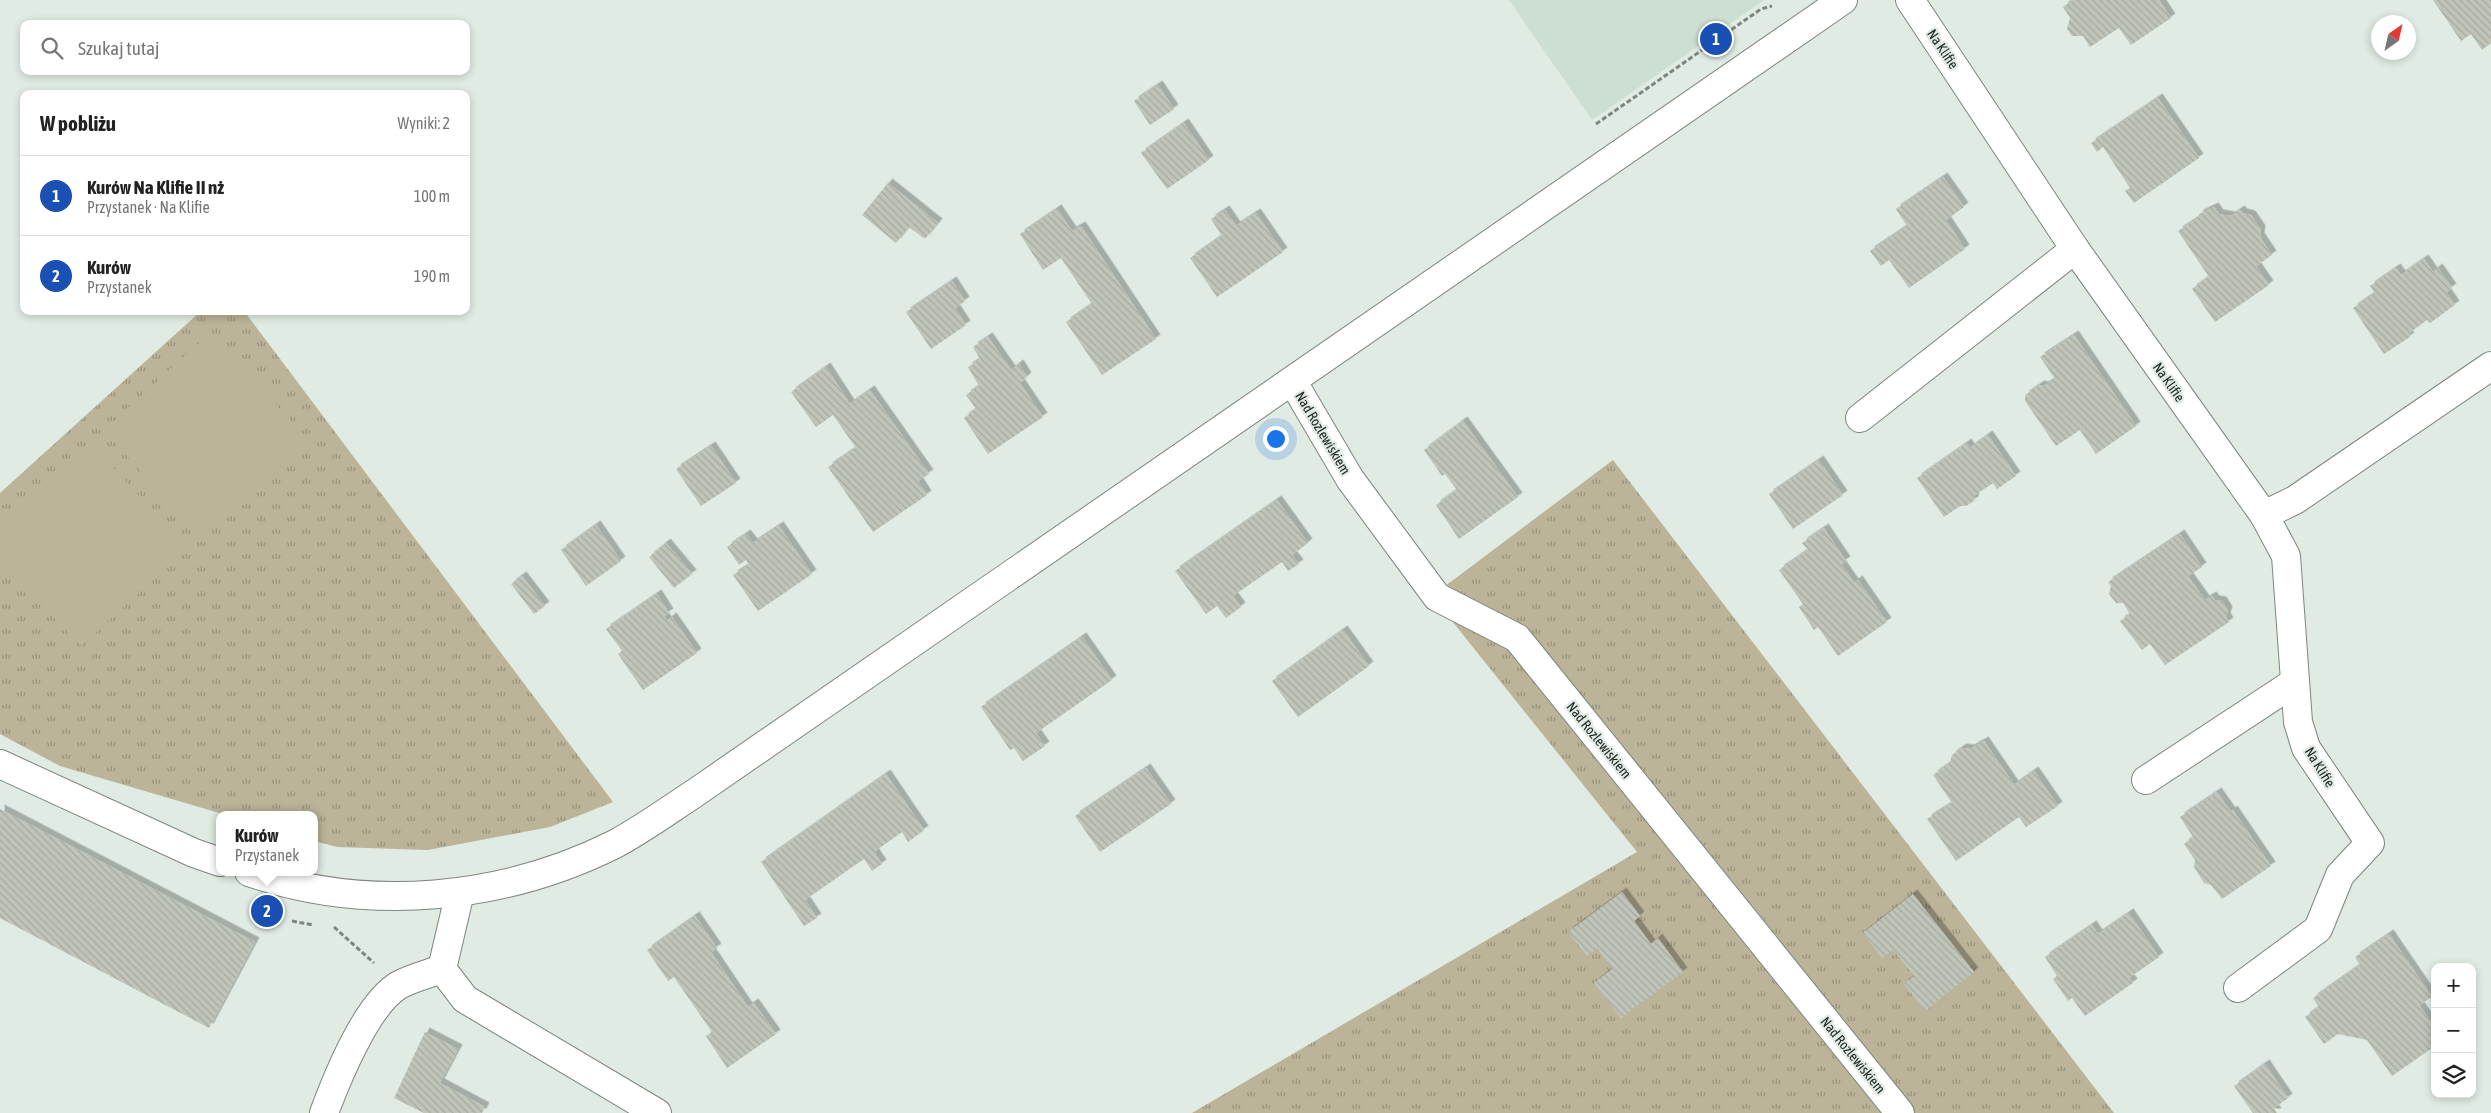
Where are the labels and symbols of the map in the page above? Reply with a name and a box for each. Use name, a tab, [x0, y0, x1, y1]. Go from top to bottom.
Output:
north arrow	[2371, 15, 2416, 60]
pin: 1	[1700, 20, 1732, 58]
street label: Na Klifie	[1924, 26, 1962, 72]
street label: Na Klifie	[2150, 359, 2188, 405]
street label: Nad Rozlewiskiem	[1292, 389, 1354, 477]
your location	[1263, 426, 1289, 452]
street label: Nad Rozlewiskiem	[1563, 699, 1635, 781]
street label: Na Klifie	[2302, 744, 2338, 790]
pin: 2	[251, 892, 283, 930]
street label: Nad Rozlewiskiem	[1817, 1014, 1889, 1096]

